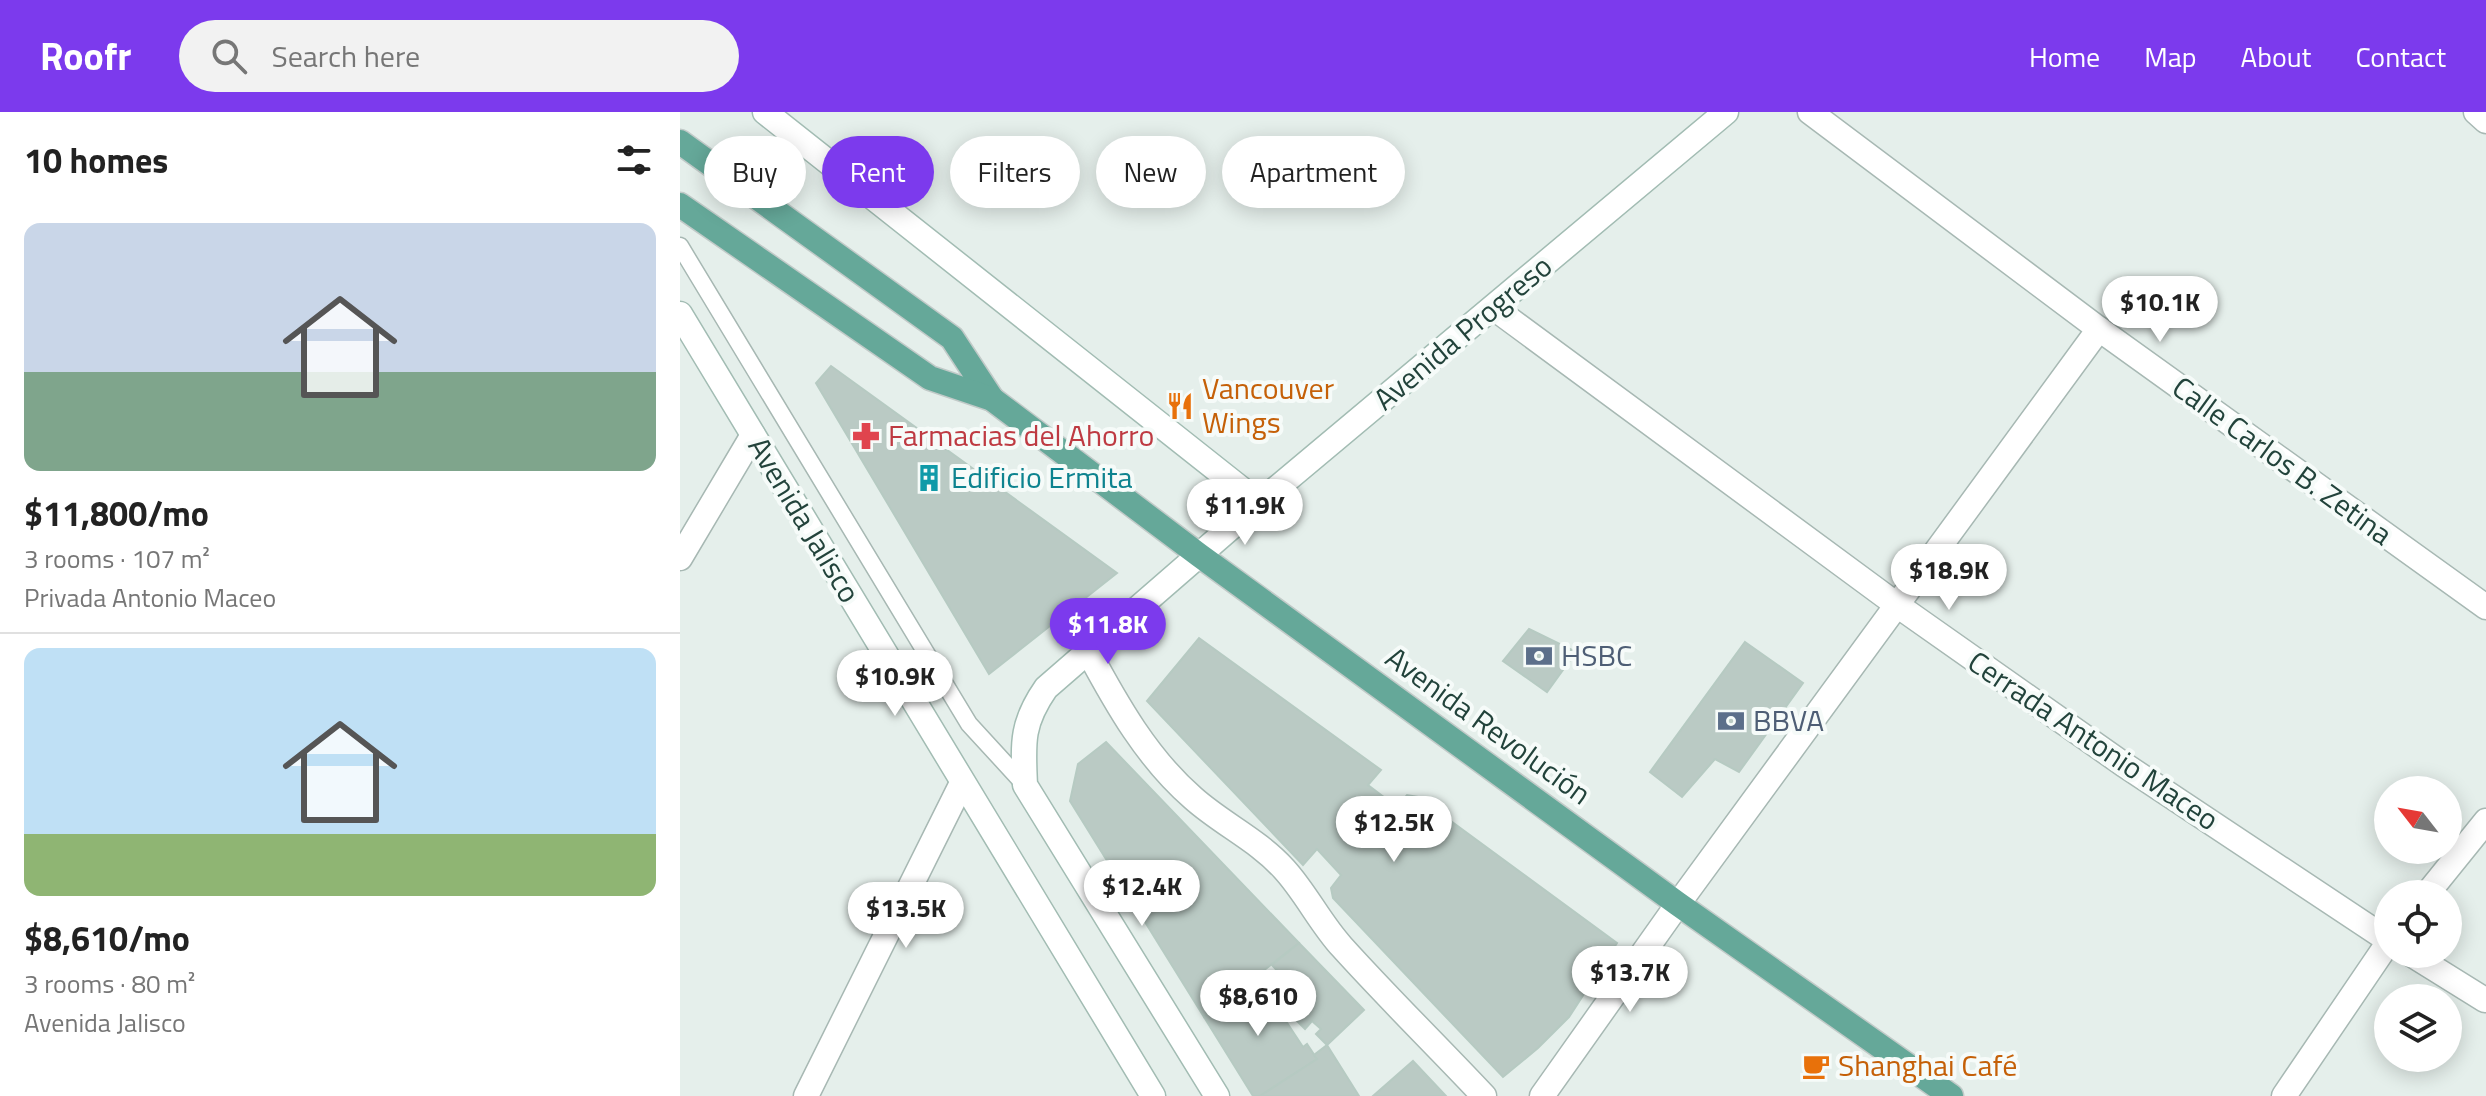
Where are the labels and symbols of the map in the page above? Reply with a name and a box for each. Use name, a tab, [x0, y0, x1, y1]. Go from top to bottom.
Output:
street label: Avenida Progreso	[1363, 244, 1562, 421]
pin: $10.1K	[2095, 276, 2225, 344]
street label: Calle Carlos B. Zetina	[2163, 364, 2402, 556]
place label: Vancouver Wings	[1202, 365, 1334, 445]
restaurant icon: Vancouver Wings	[1165, 391, 1195, 421]
place label: Farmacias del Ahorro	[888, 412, 1154, 458]
pharmacy icon: Farmacias del Ahorro	[851, 421, 881, 451]
street label: Avenida Jalisco	[737, 428, 873, 611]
place label: Edificio Ermita	[951, 454, 1133, 500]
building icon: Edificio Ermita	[914, 463, 944, 493]
pin: $11.9K	[1180, 479, 1310, 547]
pin: $18.9K	[1884, 544, 2014, 612]
pin: $11.8K	[1043, 598, 1173, 666]
place label: HSBC	[1561, 632, 1632, 678]
street label: Avenida Revolución	[1376, 635, 1601, 816]
street label: Cerrada Antonio Maceo	[1959, 639, 2228, 841]
bank icon: HSBC	[1524, 641, 1554, 671]
pin: $10.9K	[830, 650, 960, 718]
place label: BBVA	[1753, 697, 1824, 743]
bank icon: BBVA	[1716, 706, 1746, 736]
north arrow	[2374, 776, 2462, 864]
pin: $12.5K	[1329, 796, 1459, 864]
pin: $12.4K	[1077, 860, 1207, 928]
pin: $13.5K	[841, 882, 971, 950]
pin: $13.7K	[1565, 946, 1695, 1014]
pin: $8,610	[1193, 970, 1323, 1038]
place label: Shanghai Café	[1838, 1042, 2017, 1088]
cafe icon: Shanghai Café	[1801, 1051, 1831, 1081]

